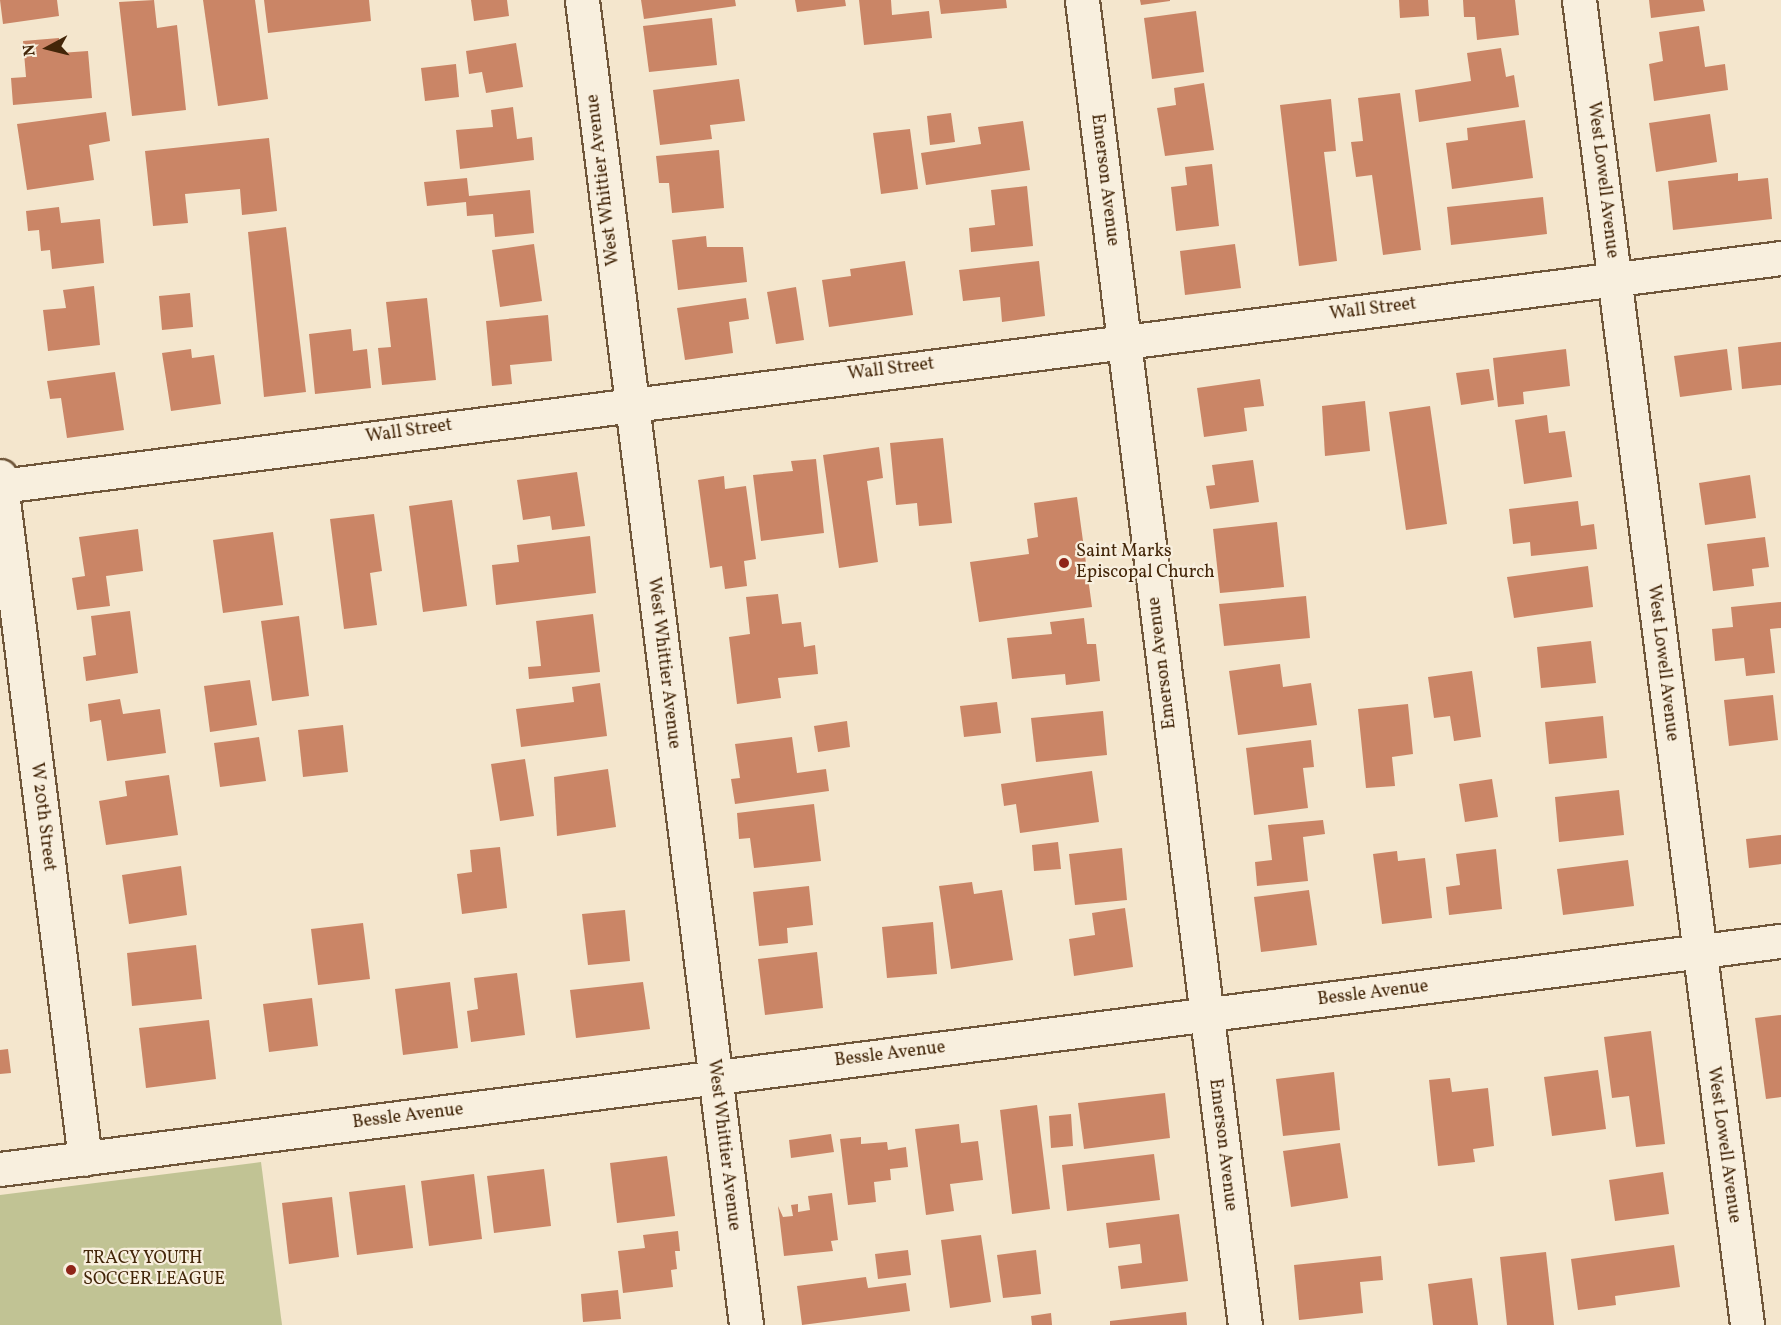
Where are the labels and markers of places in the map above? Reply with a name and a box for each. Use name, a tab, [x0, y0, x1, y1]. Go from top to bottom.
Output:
place label: Saint Marks Episcopal Church	[1076, 542, 1215, 584]
marker: Saint Marks Episcopal Church	[1057, 556, 1071, 570]
place label: TRACY YOUTH SOCCER LEAGUE	[83, 1249, 225, 1292]
marker: TRACY YOUTH SOCCER LEAGUE	[64, 1263, 78, 1277]

